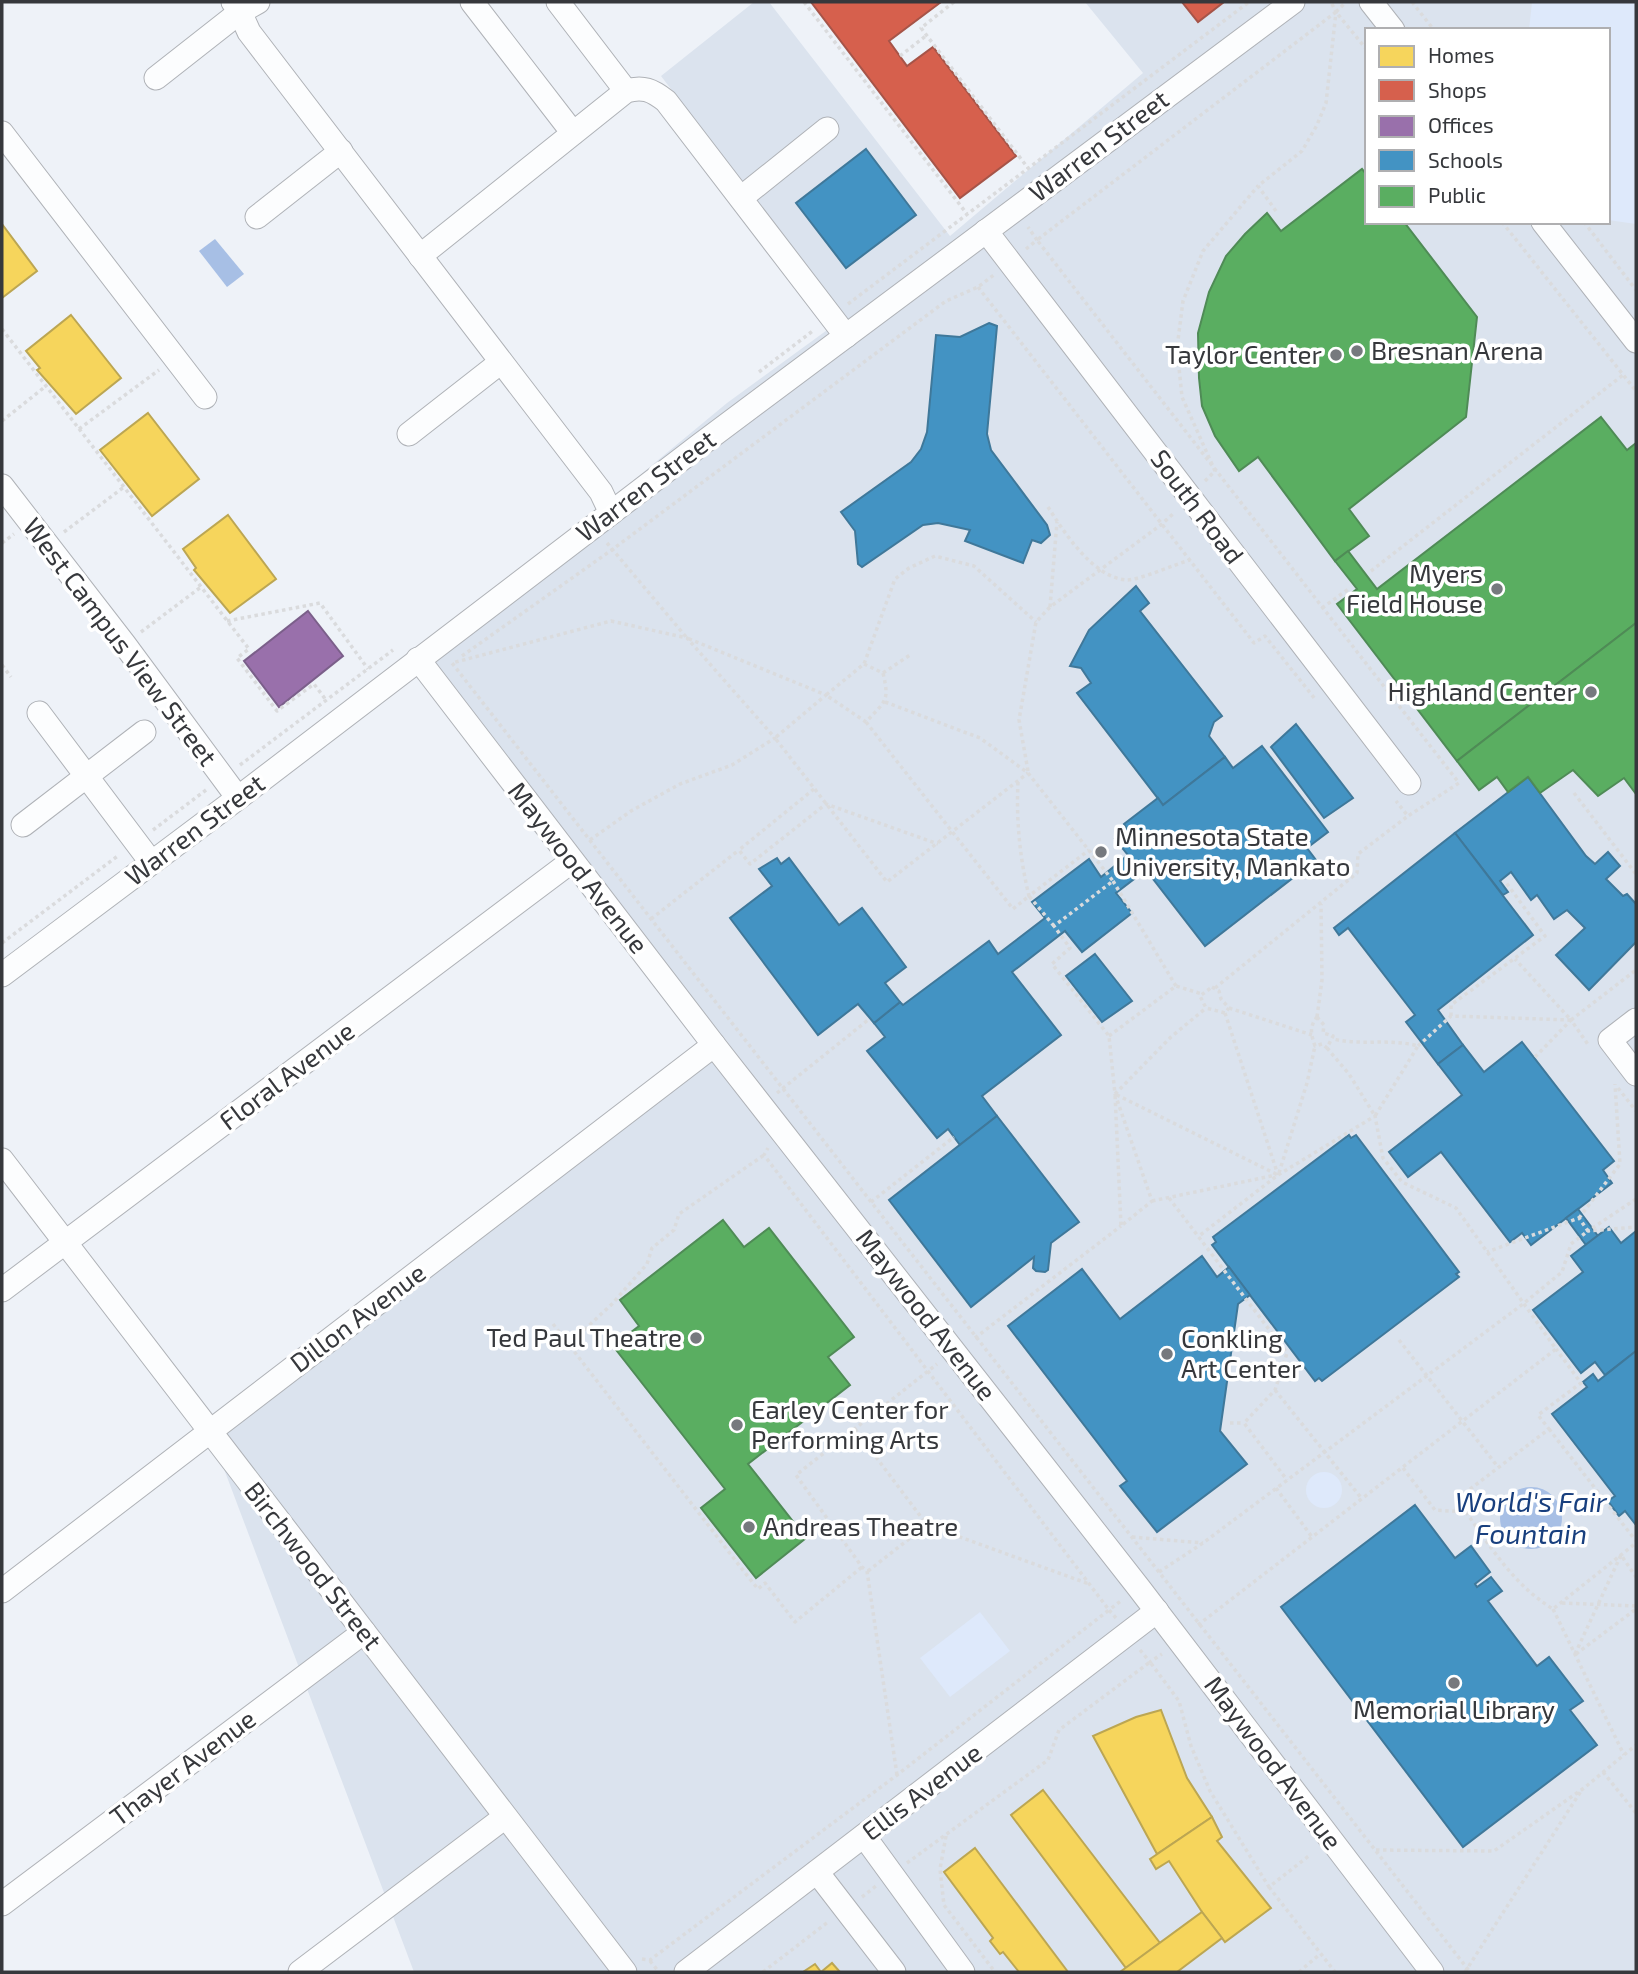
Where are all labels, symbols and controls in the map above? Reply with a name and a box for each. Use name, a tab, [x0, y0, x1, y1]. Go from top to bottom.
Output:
legend	[1365, 28, 1610, 224]
text: Homes	[1428, 42, 1494, 67]
text: Shops	[1428, 77, 1487, 102]
street label: Warren Street	[1022, 82, 1174, 207]
text: Offices	[1428, 112, 1494, 137]
text: Schools	[1428, 147, 1503, 172]
text: Public	[1428, 182, 1486, 207]
place label: Bresnan Arena	[1371, 334, 1544, 365]
place label: Taylor Center	[1165, 338, 1322, 369]
marker: Bresnan Arena	[1349, 343, 1365, 359]
marker: Taylor Center	[1328, 347, 1344, 363]
street label: Warren Street	[569, 422, 721, 547]
street label: South Road	[1145, 443, 1251, 569]
street label: West Campus View Street	[18, 511, 225, 771]
place label: Myers Field House	[1346, 557, 1483, 618]
marker: Myers Field House	[1489, 581, 1505, 597]
place label: Highland Center	[1388, 675, 1577, 706]
marker: Highland Center	[1583, 684, 1599, 700]
street label: Warren Street	[118, 766, 270, 891]
street label: Maywood Avenue	[503, 775, 656, 959]
place label: Minnesota State University, Mankato	[1115, 820, 1350, 881]
marker: Minnesota State University, Mankato	[1093, 844, 1109, 860]
street label: Floral Avenue	[213, 1014, 360, 1136]
street label: Maywood Avenue	[851, 1222, 1004, 1406]
street label: Dillon Avenue	[283, 1256, 431, 1378]
place label: Ted Paul Theatre	[486, 1321, 682, 1352]
place label: Conkling Art Center	[1181, 1322, 1301, 1383]
marker: Ted Paul Theatre	[688, 1330, 704, 1346]
marker: Conkling Art Center	[1159, 1346, 1175, 1362]
place label: Earley Center for Performing Arts	[751, 1393, 949, 1454]
marker: Earley Center for Performing Arts	[729, 1417, 745, 1433]
street label: Birchwood Street	[239, 1475, 389, 1655]
water label: World's Fair Fountain	[1455, 1484, 1608, 1550]
place label: Andreas Theatre	[763, 1510, 958, 1541]
marker: Andreas Theatre	[741, 1519, 757, 1535]
street label: Maywood Avenue	[1199, 1669, 1349, 1855]
marker: Memorial Library	[1446, 1675, 1462, 1691]
place label: Memorial Library	[1353, 1693, 1555, 1724]
street label: Thayer Avenue	[103, 1702, 261, 1832]
street label: Ellis Avenue	[855, 1736, 987, 1846]

